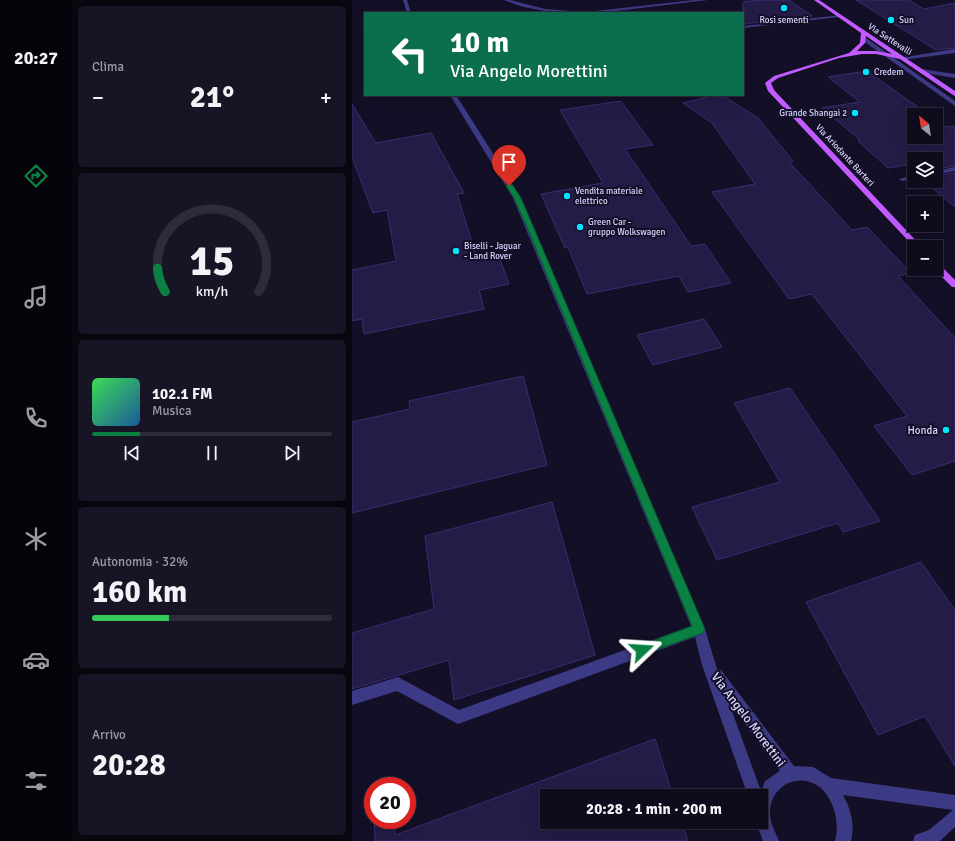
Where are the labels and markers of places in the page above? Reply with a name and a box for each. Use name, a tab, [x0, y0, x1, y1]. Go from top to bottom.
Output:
marker: Rosi sementi	[779, 3, 789, 13]
place label: Rosi sementi	[759, 15, 809, 26]
marker: Sun	[886, 15, 896, 25]
place label: Sun	[899, 15, 914, 26]
marker: Credem	[861, 67, 871, 77]
place label: Credem	[874, 67, 904, 78]
place label: Grande Shangai 2	[779, 108, 847, 119]
marker: Grande Shangai 2	[850, 108, 860, 118]
pin	[492, 145, 526, 186]
place label: Vendita materiale elettrico	[575, 186, 643, 207]
marker: Vendita materiale elettrico	[562, 191, 572, 201]
place label: Green Car - gruppo Wolkswagen	[588, 217, 665, 238]
marker: Green Car - gruppo Wolkswagen	[575, 222, 585, 232]
place label: Biselli - Jaguar - Land Rover	[464, 241, 522, 262]
marker: Biselli - Jaguar - Land Rover	[451, 246, 461, 256]
place label: Honda	[907, 424, 938, 437]
marker: Honda	[941, 425, 951, 435]

